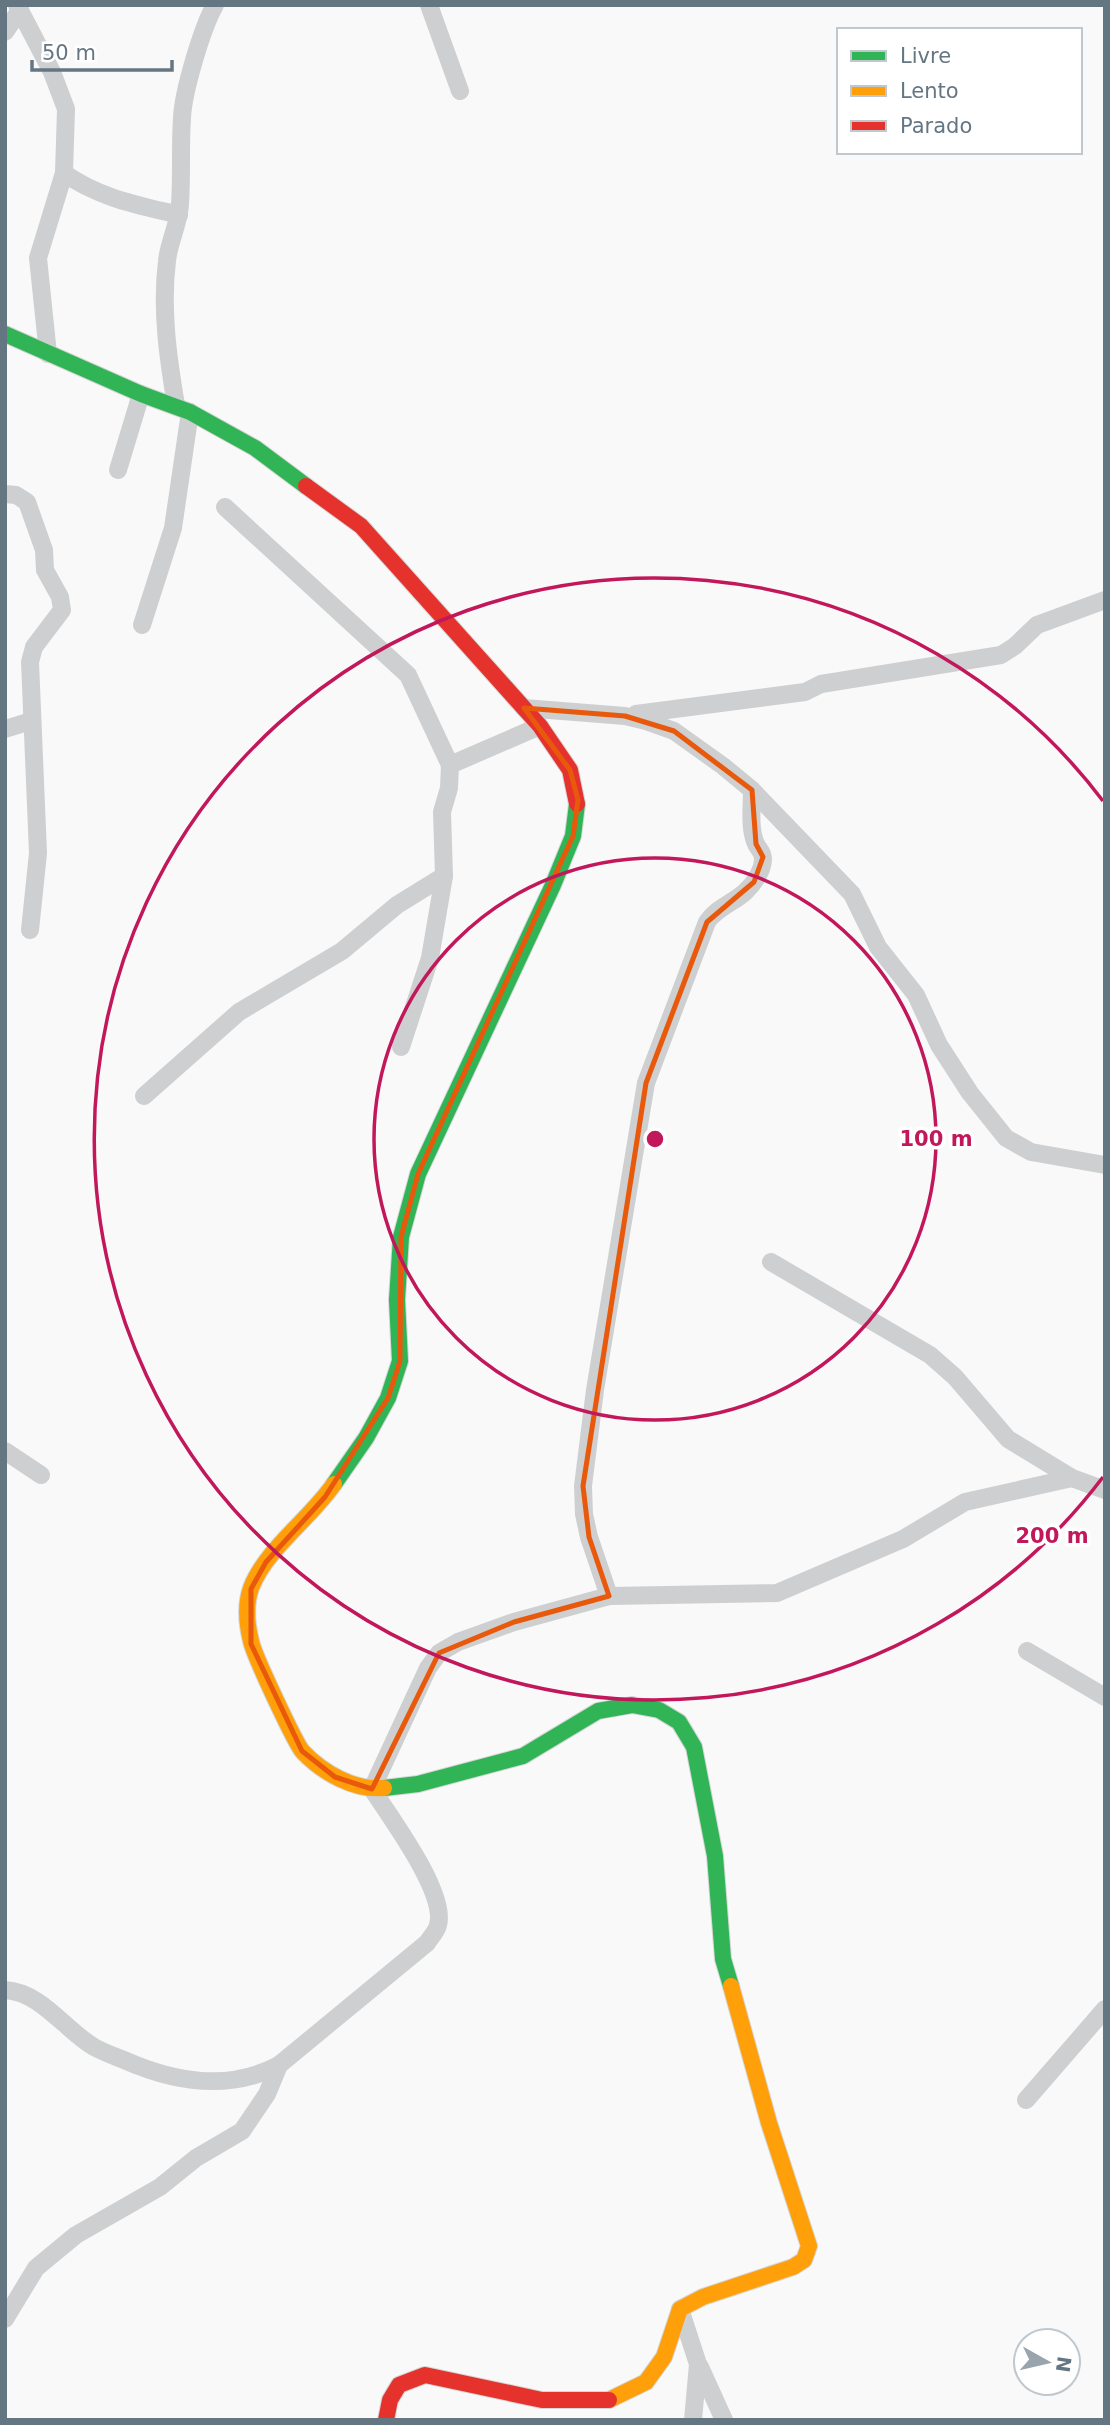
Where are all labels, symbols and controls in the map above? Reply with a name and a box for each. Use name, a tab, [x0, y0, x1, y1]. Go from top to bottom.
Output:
scale bar	[32, 28, 172, 72]
legend	[837, 28, 1082, 154]
text: 50 m	[42, 41, 96, 65]
text: Livre	[900, 44, 951, 68]
text: Lento	[900, 79, 959, 103]
text: Parado	[900, 114, 972, 138]
centre of rings	[643, 1127, 667, 1151]
text: 100 m	[899, 1127, 973, 1151]
text: 200 m	[1015, 1524, 1089, 1548]
north arrow	[1012, 2327, 1082, 2397]
text: N	[1052, 2355, 1076, 2374]

